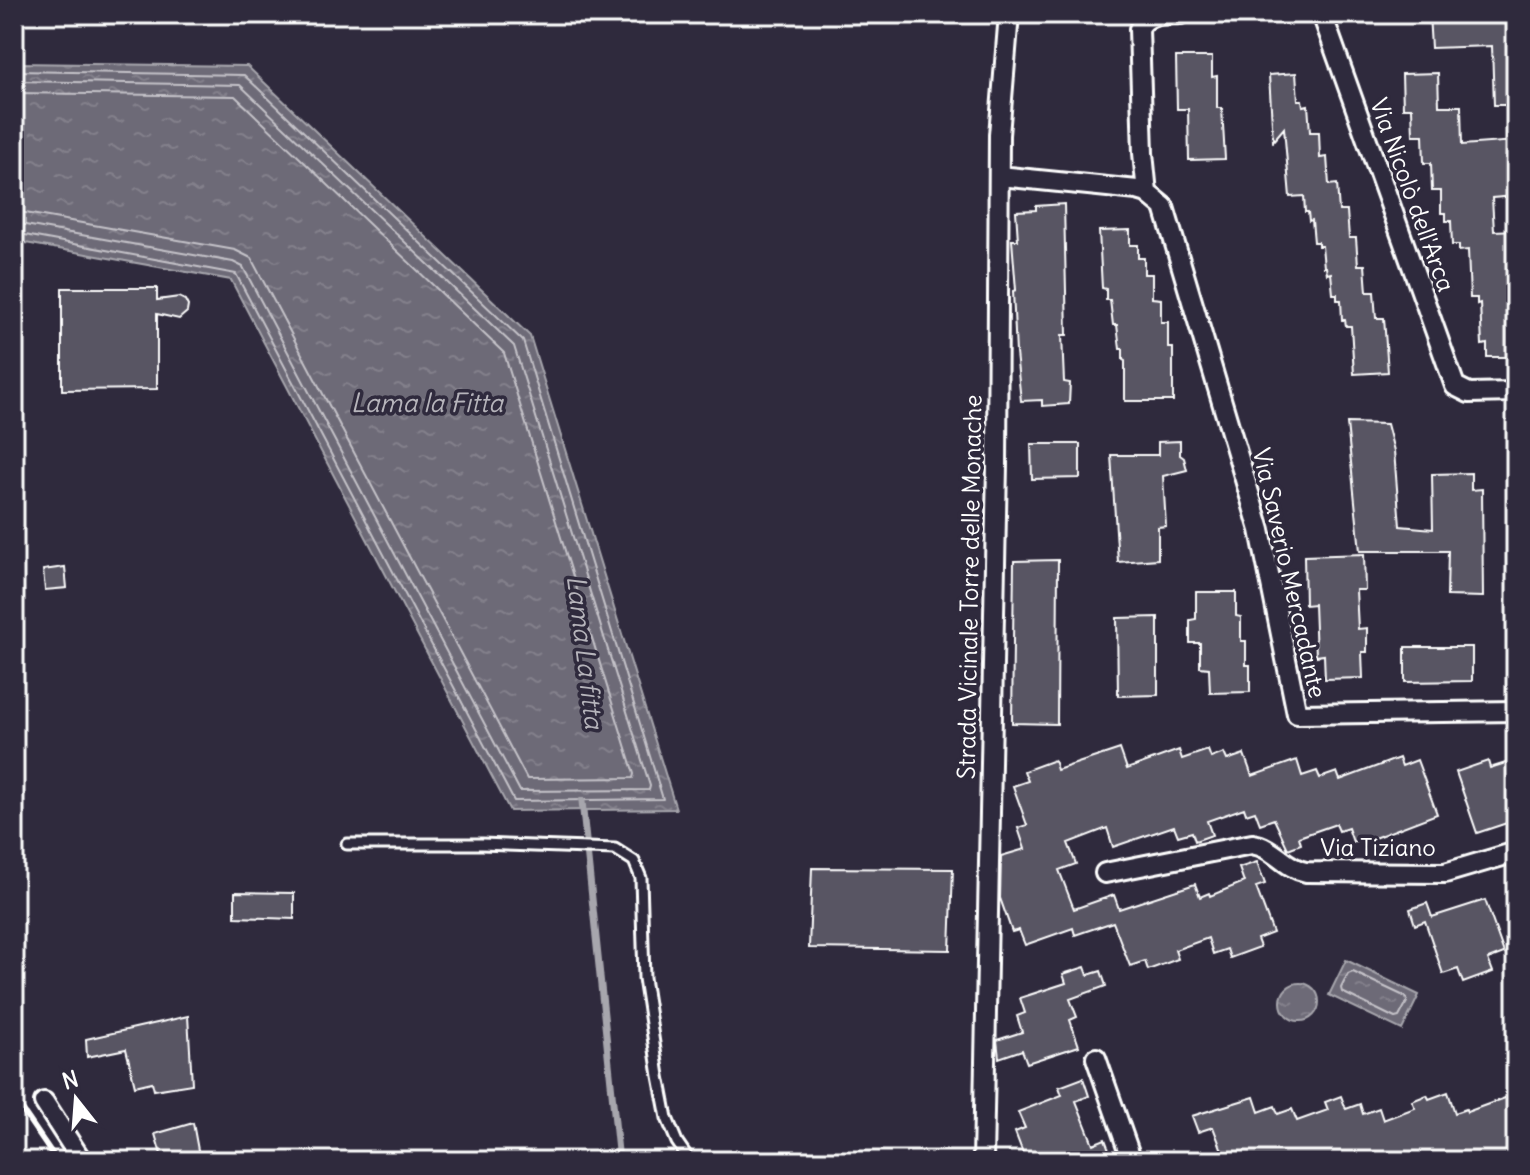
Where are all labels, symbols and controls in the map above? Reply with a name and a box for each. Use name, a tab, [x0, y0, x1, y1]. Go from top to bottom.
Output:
street label: Via Nicolò dell'Arca	[1364, 94, 1462, 296]
water label: Lama la Fitta	[351, 386, 504, 419]
street label: Strada Vicinale Torre delle Monache	[951, 394, 987, 780]
street label: Via Saverio Mercadante	[1247, 445, 1333, 701]
water label: Lama La fitta	[560, 573, 611, 732]
street label: Via Tiziano	[1320, 832, 1436, 862]
north arrow	[36, 1059, 116, 1139]
text: N	[59, 1064, 82, 1095]

